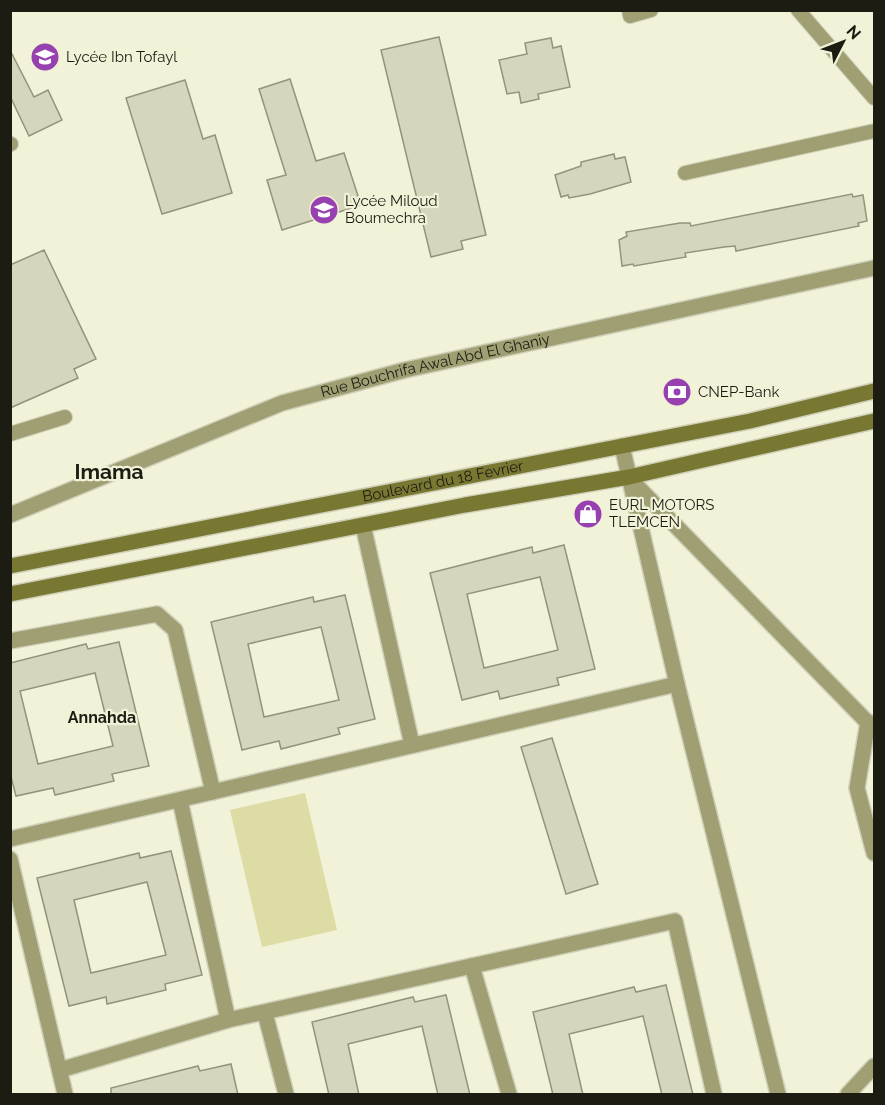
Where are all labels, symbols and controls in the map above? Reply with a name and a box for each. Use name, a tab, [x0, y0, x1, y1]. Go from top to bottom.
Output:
north arrow	[813, 12, 873, 72]
text: N	[843, 21, 865, 43]
school or university icon: Lycée Ibn Tofayl	[29, 41, 61, 73]
place label: Lycée Ibn Tofayl	[66, 48, 178, 66]
place label: Lycée Miloud Boumechra	[345, 192, 438, 227]
school or university icon: Lycée Miloud Boumechra	[308, 194, 340, 226]
street label: Rue Bouchrifa Awal Abd El Ghaniy	[319, 330, 552, 401]
bank icon: CNEP-Bank	[661, 376, 693, 408]
place label: CNEP-Bank	[698, 383, 779, 401]
street label: Boulevard du 18 Fevrier	[361, 456, 526, 506]
district label: Imama	[74, 459, 144, 484]
place label: EURL MOTORS TLEMCEN	[609, 496, 714, 531]
shop icon: EURL MOTORS TLEMCEN	[572, 498, 604, 530]
district label: Annahda	[68, 708, 136, 727]

